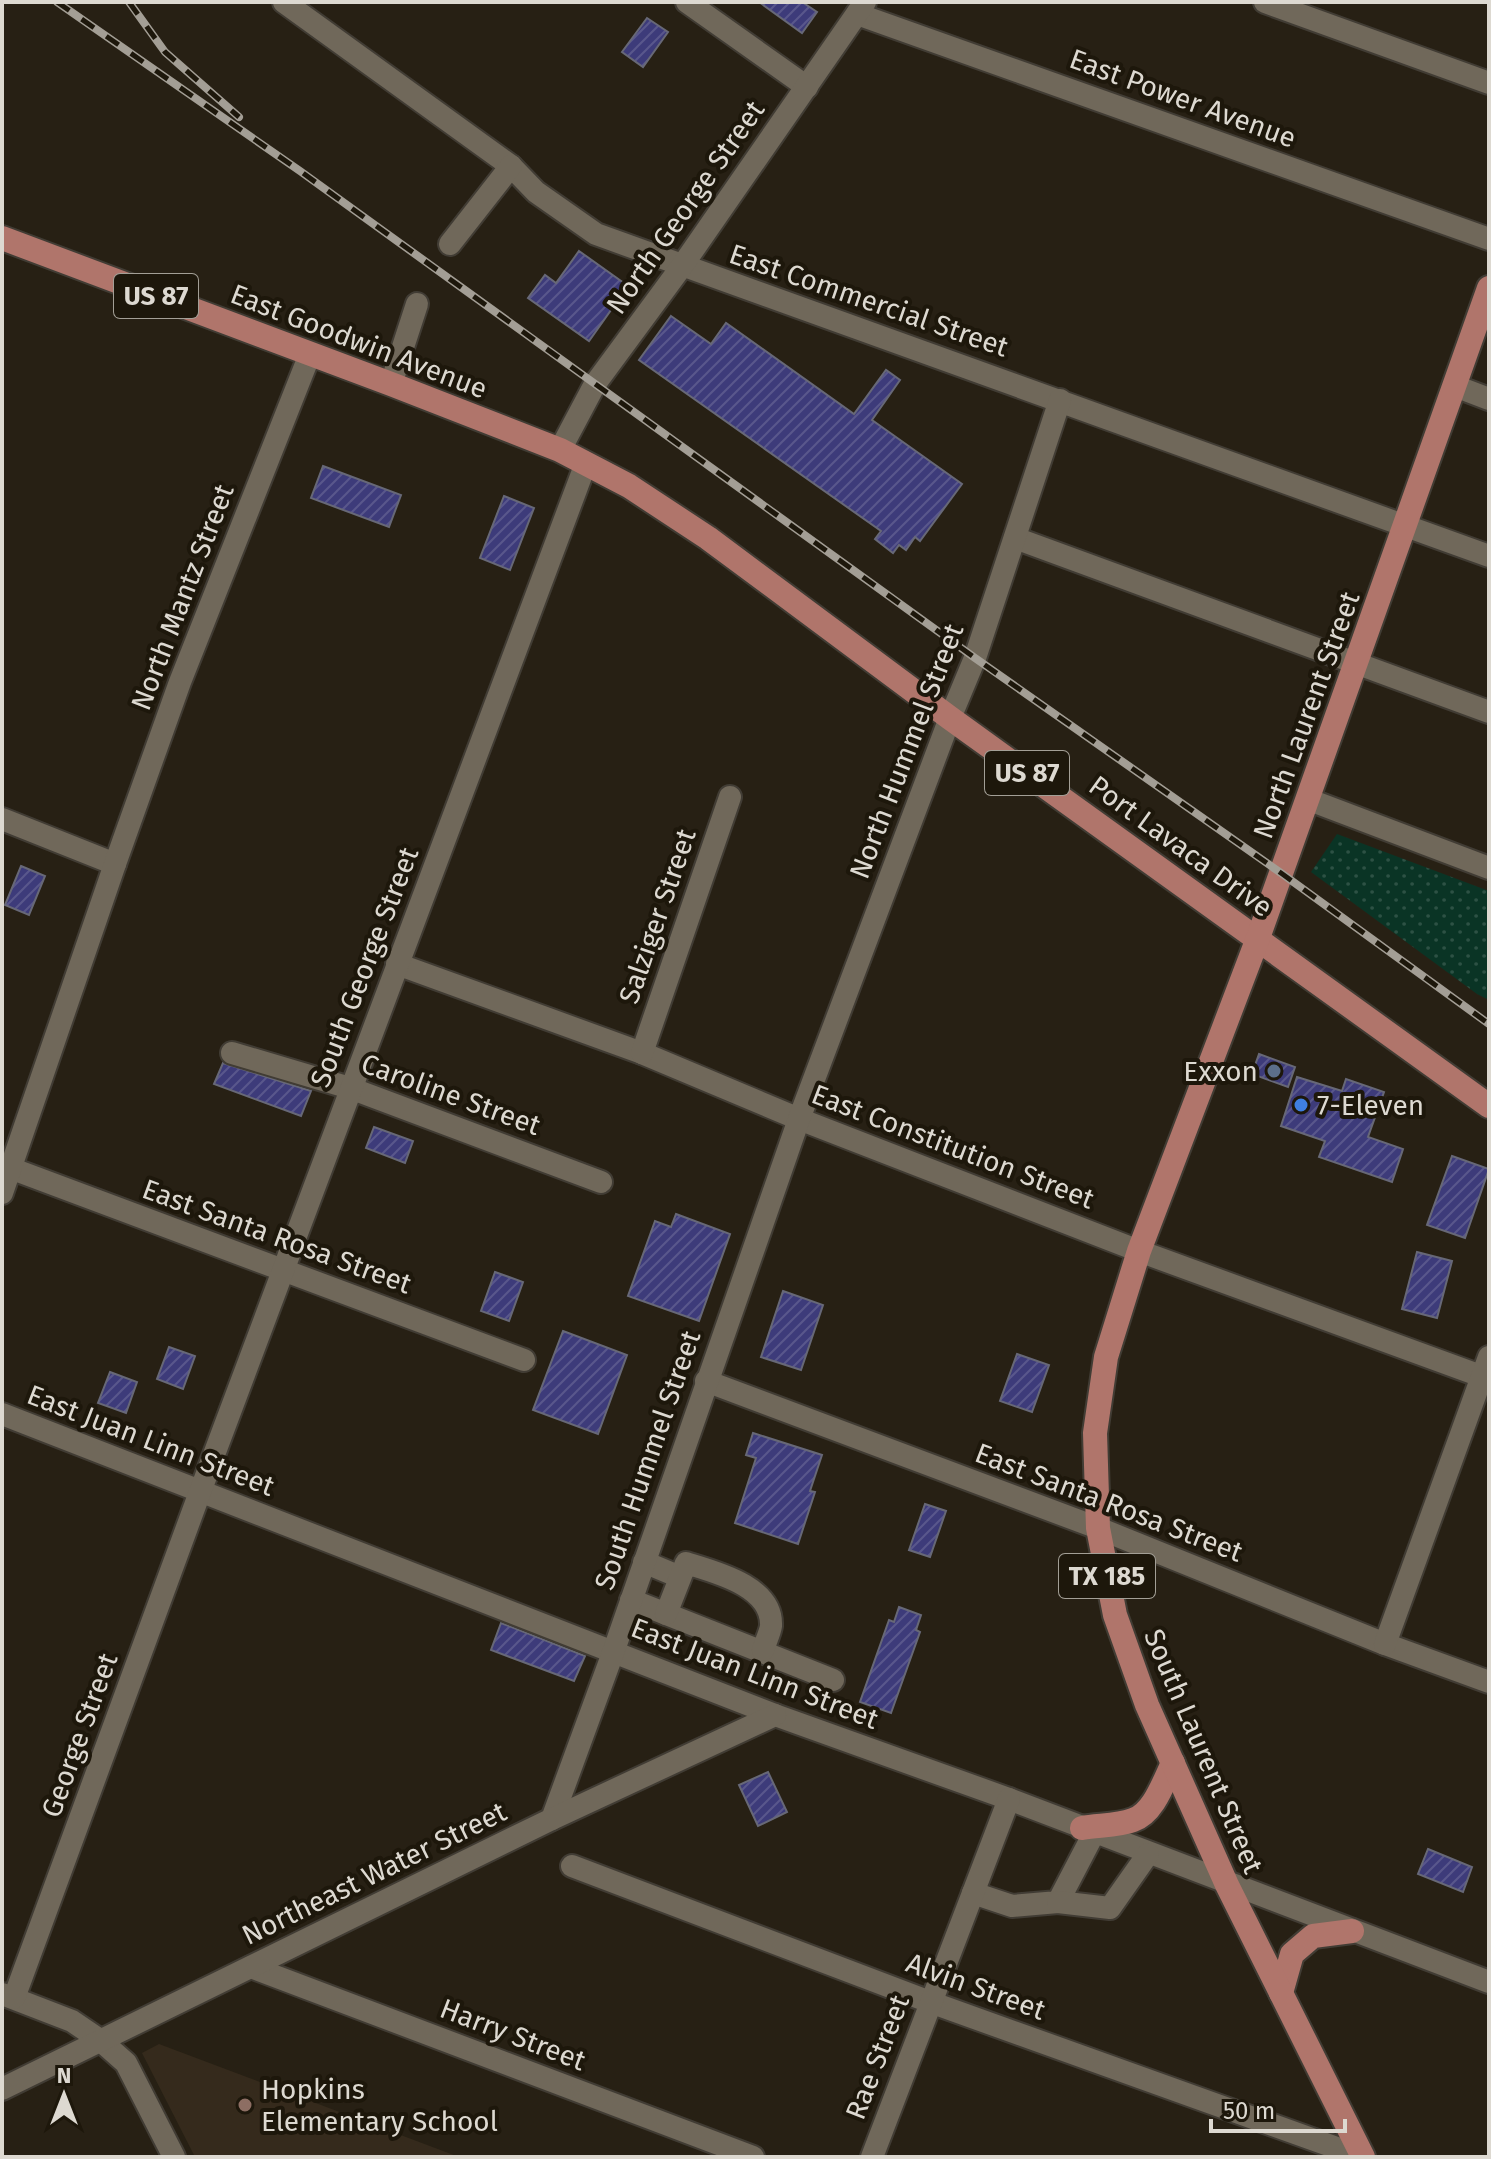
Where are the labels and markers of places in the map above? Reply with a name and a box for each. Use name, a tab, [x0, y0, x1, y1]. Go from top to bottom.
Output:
place label: Exxon	[1183, 1055, 1258, 1088]
marker: Exxon	[1265, 1062, 1283, 1080]
place label: 7-Eleven	[1317, 1089, 1424, 1122]
marker: 7-Eleven	[1292, 1096, 1310, 1114]
place label: Hopkins Elementary School	[261, 2073, 498, 2138]
marker: Hopkins Elementary School	[236, 2096, 254, 2114]

